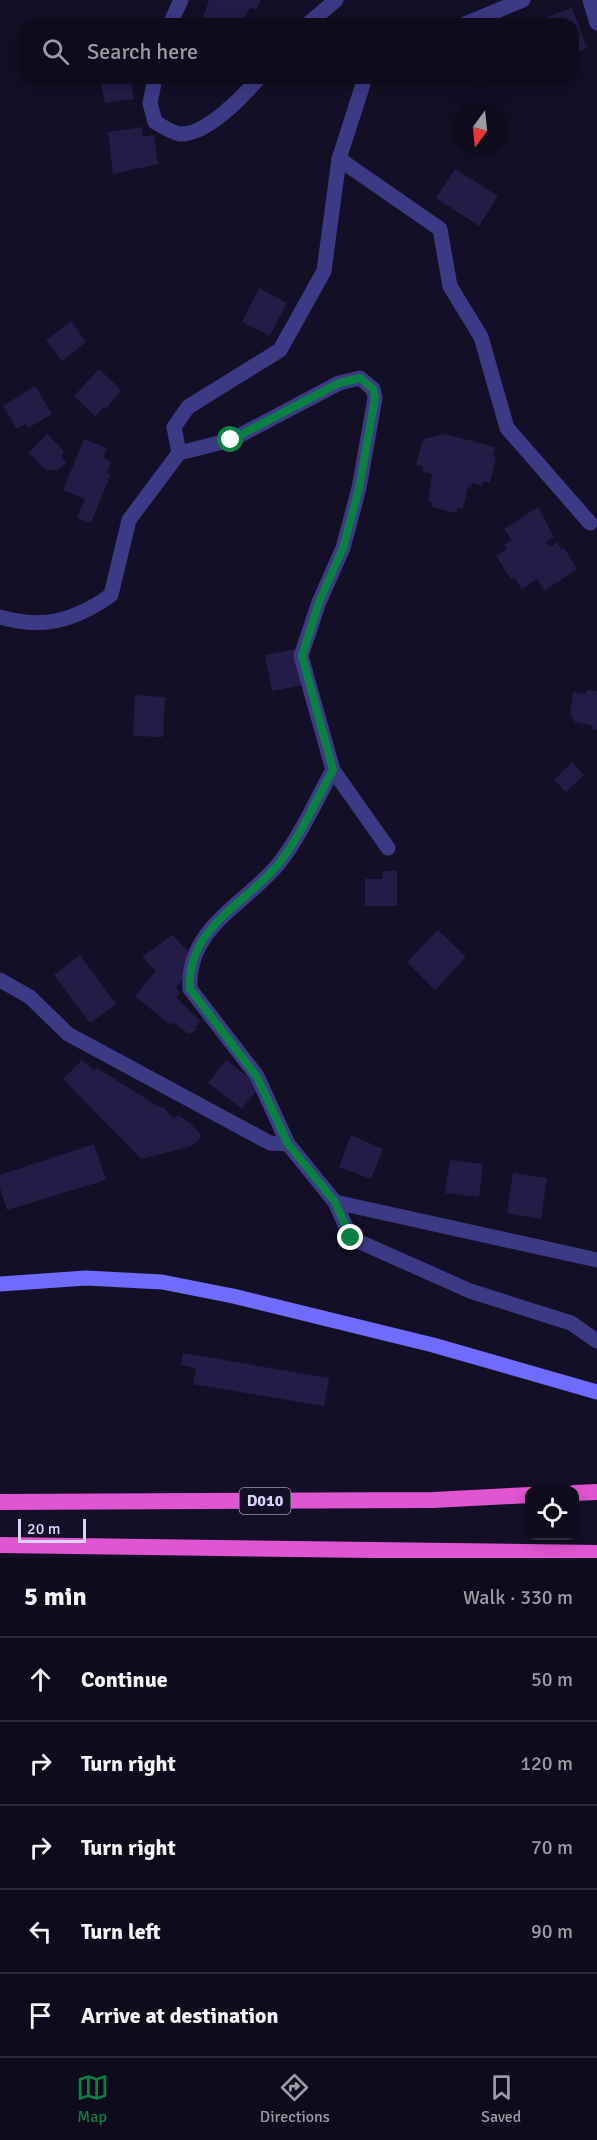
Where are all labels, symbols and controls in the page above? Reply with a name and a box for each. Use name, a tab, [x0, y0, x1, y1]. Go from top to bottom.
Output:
search box	[18, 18, 579, 84]
icon: search	[39, 35, 72, 68]
text: Search here	[87, 38, 198, 65]
north arrow	[453, 102, 507, 156]
route start	[217, 426, 243, 452]
route end	[337, 1224, 363, 1250]
map controls	[525, 1486, 579, 1540]
button: locate	[525, 1486, 579, 1540]
road number: D010	[240, 1488, 290, 1514]
scale bar	[18, 1516, 86, 1544]
text: 20 m	[27, 1519, 61, 1539]
text: 5 min	[24, 1581, 87, 1613]
text: Walk · 330 m	[463, 1585, 573, 1610]
icon: ahead	[24, 1663, 57, 1696]
text: Continue	[81, 1666, 168, 1693]
text: 50 m	[531, 1667, 573, 1692]
icon: right	[24, 1747, 57, 1780]
text: Turn right	[81, 1750, 176, 1777]
text: 120 m	[520, 1751, 573, 1776]
icon: right	[24, 1831, 57, 1864]
text: Turn right	[81, 1834, 176, 1861]
text: 70 m	[531, 1835, 573, 1860]
icon: left	[24, 1915, 57, 1948]
text: Turn left	[81, 1918, 161, 1945]
text: 90 m	[531, 1919, 573, 1944]
icon: arrive	[24, 1999, 57, 2032]
text: Arrive at destination	[81, 2002, 278, 2029]
tab: Map	[76, 2071, 109, 2127]
tab: Directions	[260, 2071, 330, 2127]
tab: Saved	[481, 2071, 521, 2127]

